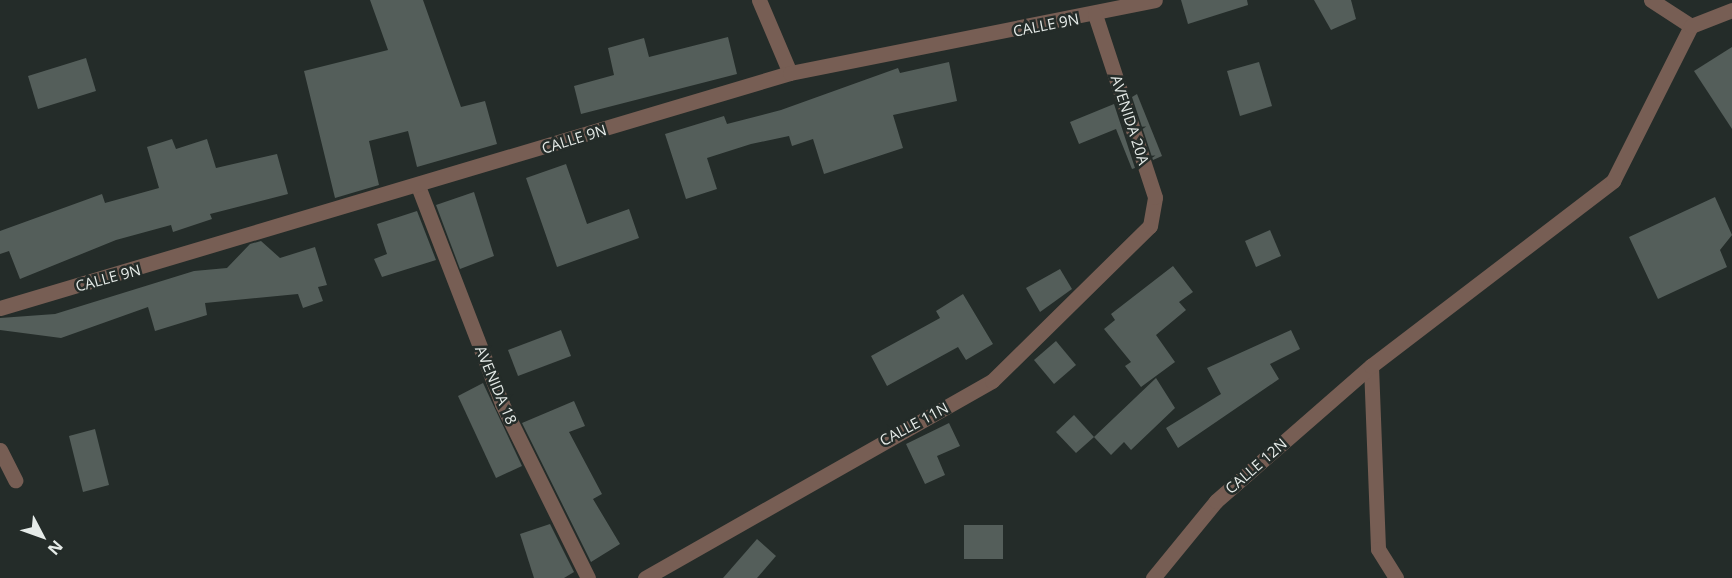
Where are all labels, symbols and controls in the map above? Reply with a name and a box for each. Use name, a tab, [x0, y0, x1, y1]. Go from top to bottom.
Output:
street label: CALLE 9N	[1012, 10, 1080, 40]
street label: AVENIDA 20A	[1107, 73, 1153, 167]
street label: CALLE 9N	[539, 121, 609, 157]
street label: CALLE 9N	[73, 261, 143, 295]
street label: AVENIDA 18	[471, 343, 521, 427]
street label: CALLE 11N	[877, 398, 951, 450]
street label: CALLE 12N	[1222, 435, 1290, 497]
north arrow	[12, 506, 72, 566]
text: N	[43, 536, 68, 560]

